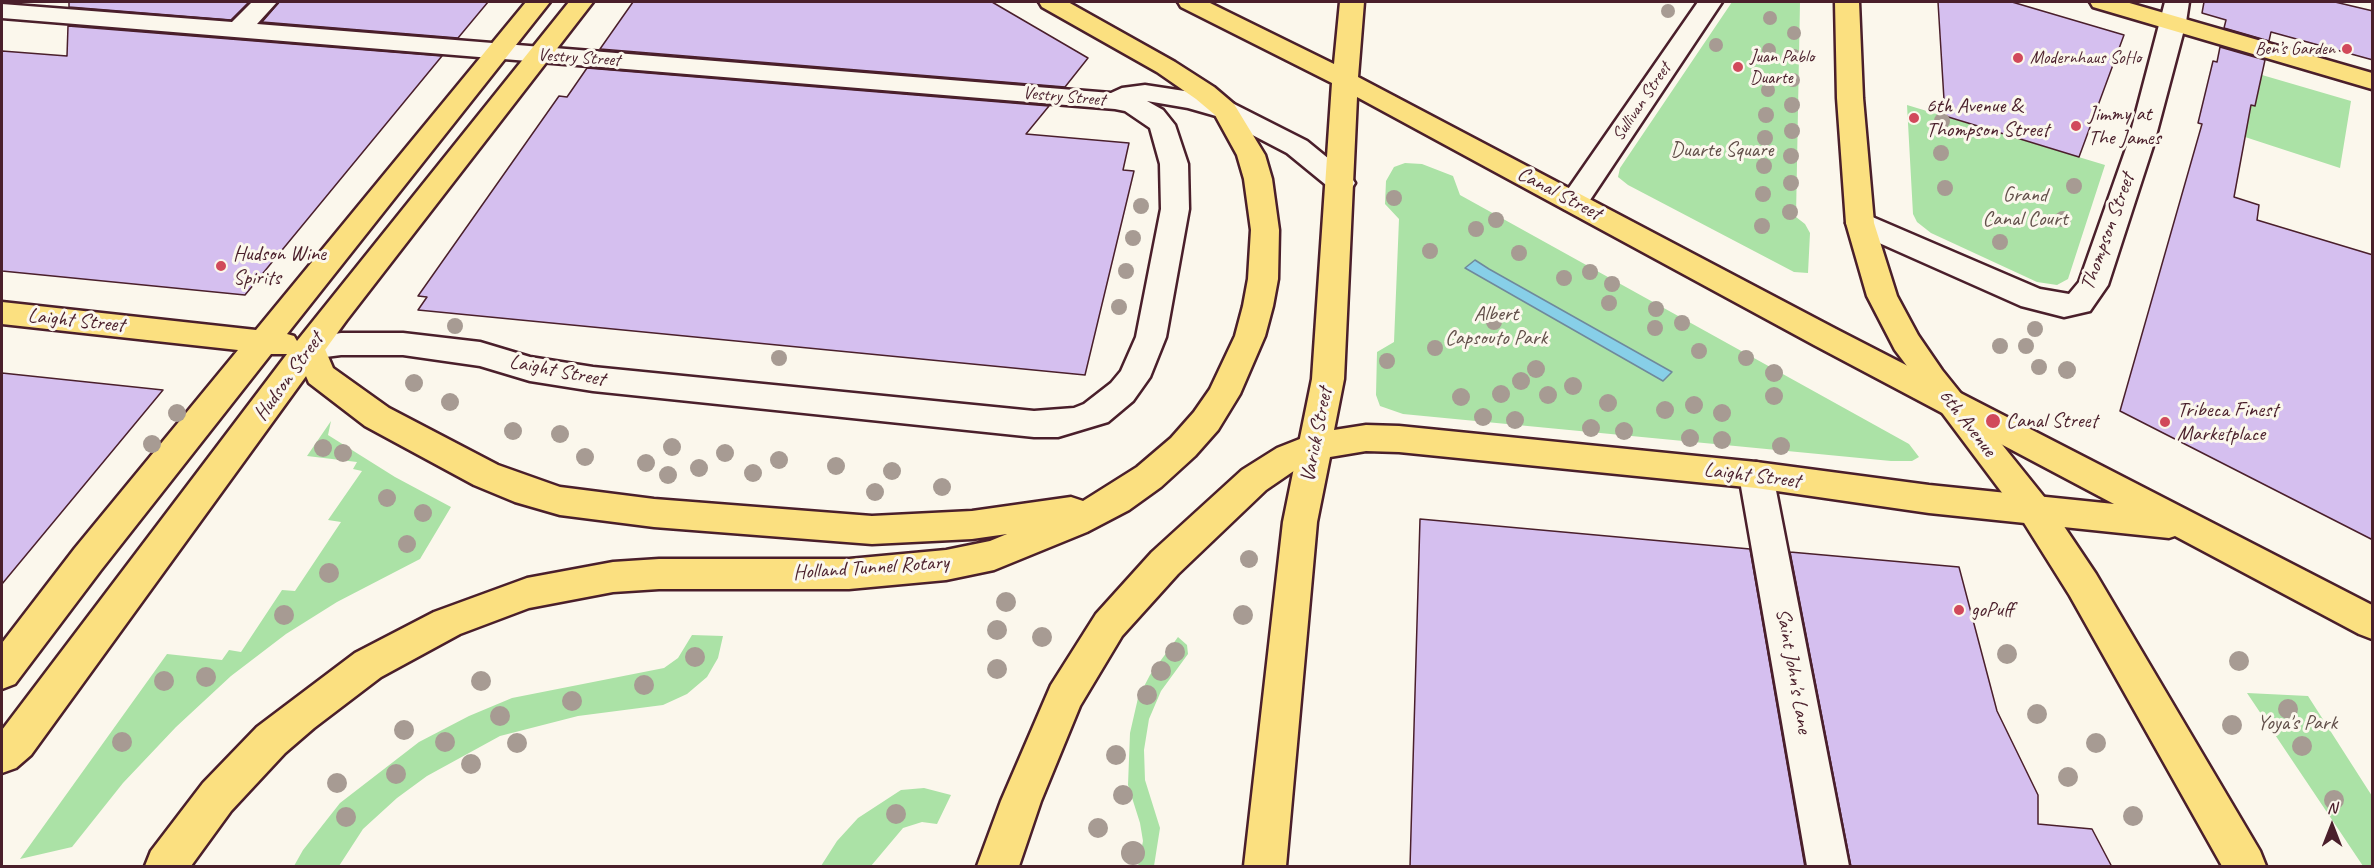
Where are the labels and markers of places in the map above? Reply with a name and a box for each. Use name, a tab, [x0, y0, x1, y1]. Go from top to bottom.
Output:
place label: Ben’s Garden	[2255, 38, 2335, 60]
marker: Ben’s Garden	[2340, 42, 2354, 56]
place label: Juan Pablo Duarte	[1750, 46, 1814, 88]
place label: Modernhaus SoHo	[2030, 47, 2141, 69]
marker: Modernhaus SoHo	[2011, 51, 2025, 65]
marker: Juan Pablo Duarte	[1731, 60, 1745, 74]
place label: 6th Avenue & Thompson Street	[1926, 93, 2049, 143]
place label: Jimmy at The James	[2088, 101, 2161, 151]
marker: 6th Avenue & Thompson Street	[1907, 111, 1921, 125]
marker: Jimmy at The James	[2069, 119, 2083, 133]
place label: Hudson Wine Spirits	[233, 241, 326, 291]
marker: Hudson Wine Spirits	[214, 259, 228, 273]
place label: Tribeca Finest Marketplace	[2177, 397, 2278, 447]
place label: Canal Street	[2006, 408, 2097, 434]
marker: Canal Street	[1984, 412, 2002, 430]
marker: Tribeca Finest Marketplace	[2158, 415, 2172, 429]
place label: goPuff	[1971, 597, 2014, 623]
marker: goPuff	[1952, 603, 1966, 617]

